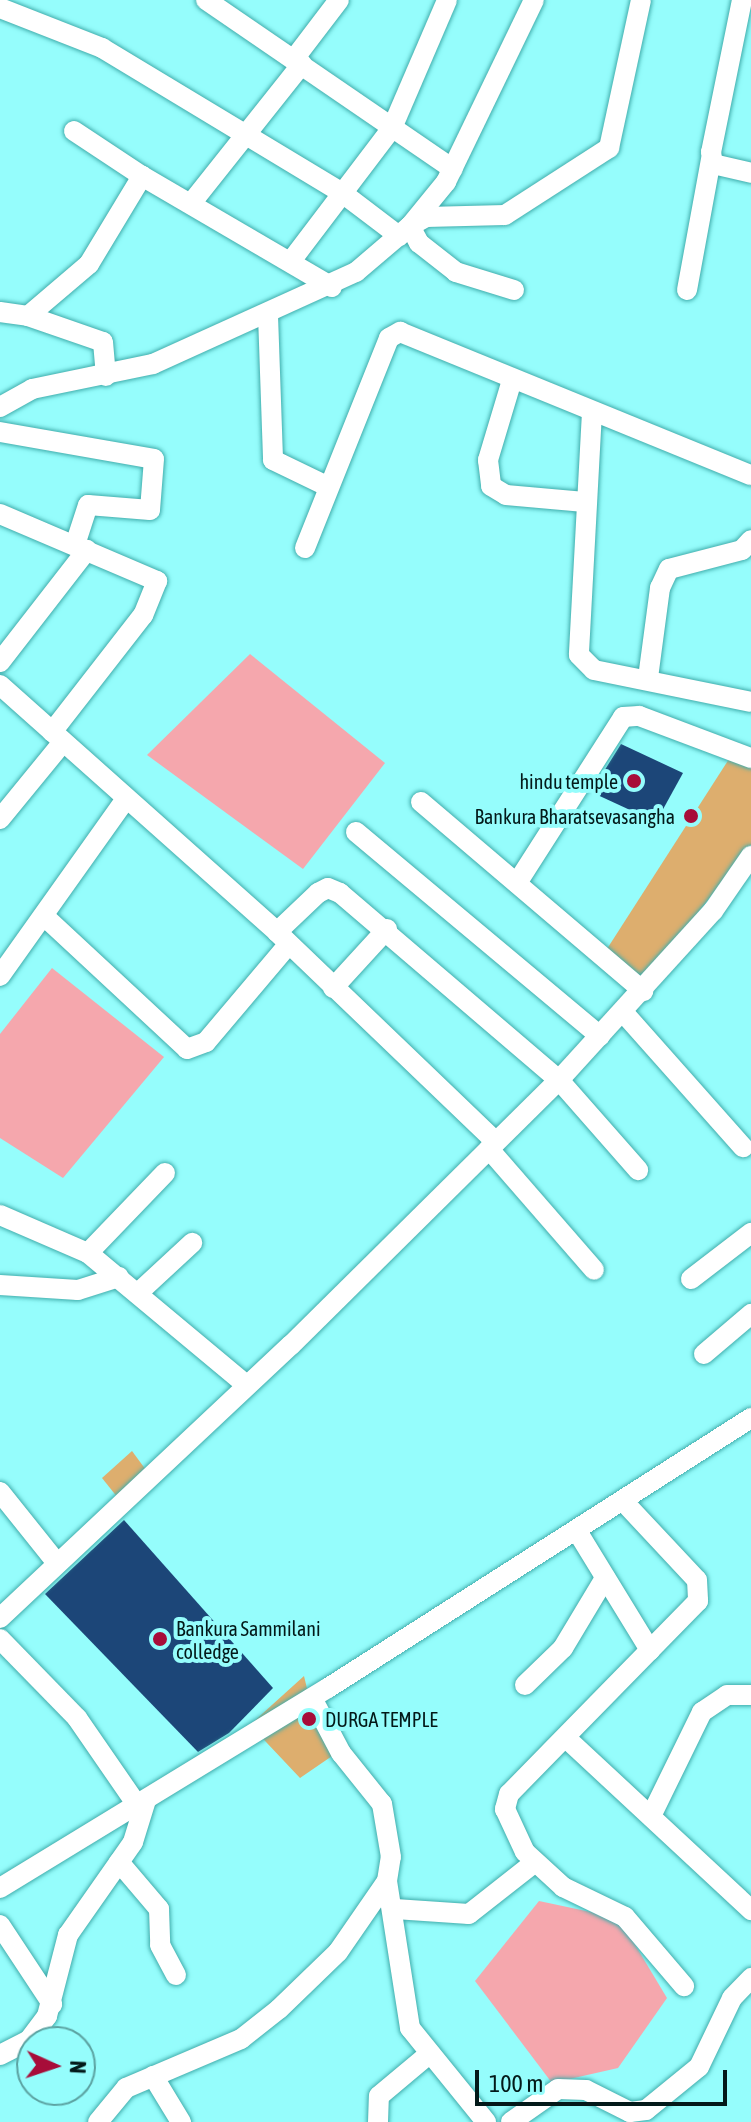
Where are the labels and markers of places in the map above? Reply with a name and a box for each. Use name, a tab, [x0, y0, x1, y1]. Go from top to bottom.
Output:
place label: hindu temple	[519, 769, 618, 793]
marker: hindu temple	[625, 772, 643, 790]
place label: Bankura Bharatsevasangha	[475, 804, 675, 828]
marker: Bankura Bharatsevasangha	[682, 807, 700, 825]
place label: Bankura Sammilani colledge	[176, 1616, 320, 1663]
marker: Bankura Sammilani colledge	[151, 1630, 169, 1648]
place label: DURGA TEMPLE	[325, 1707, 438, 1731]
marker: DURGA TEMPLE	[300, 1710, 318, 1728]

